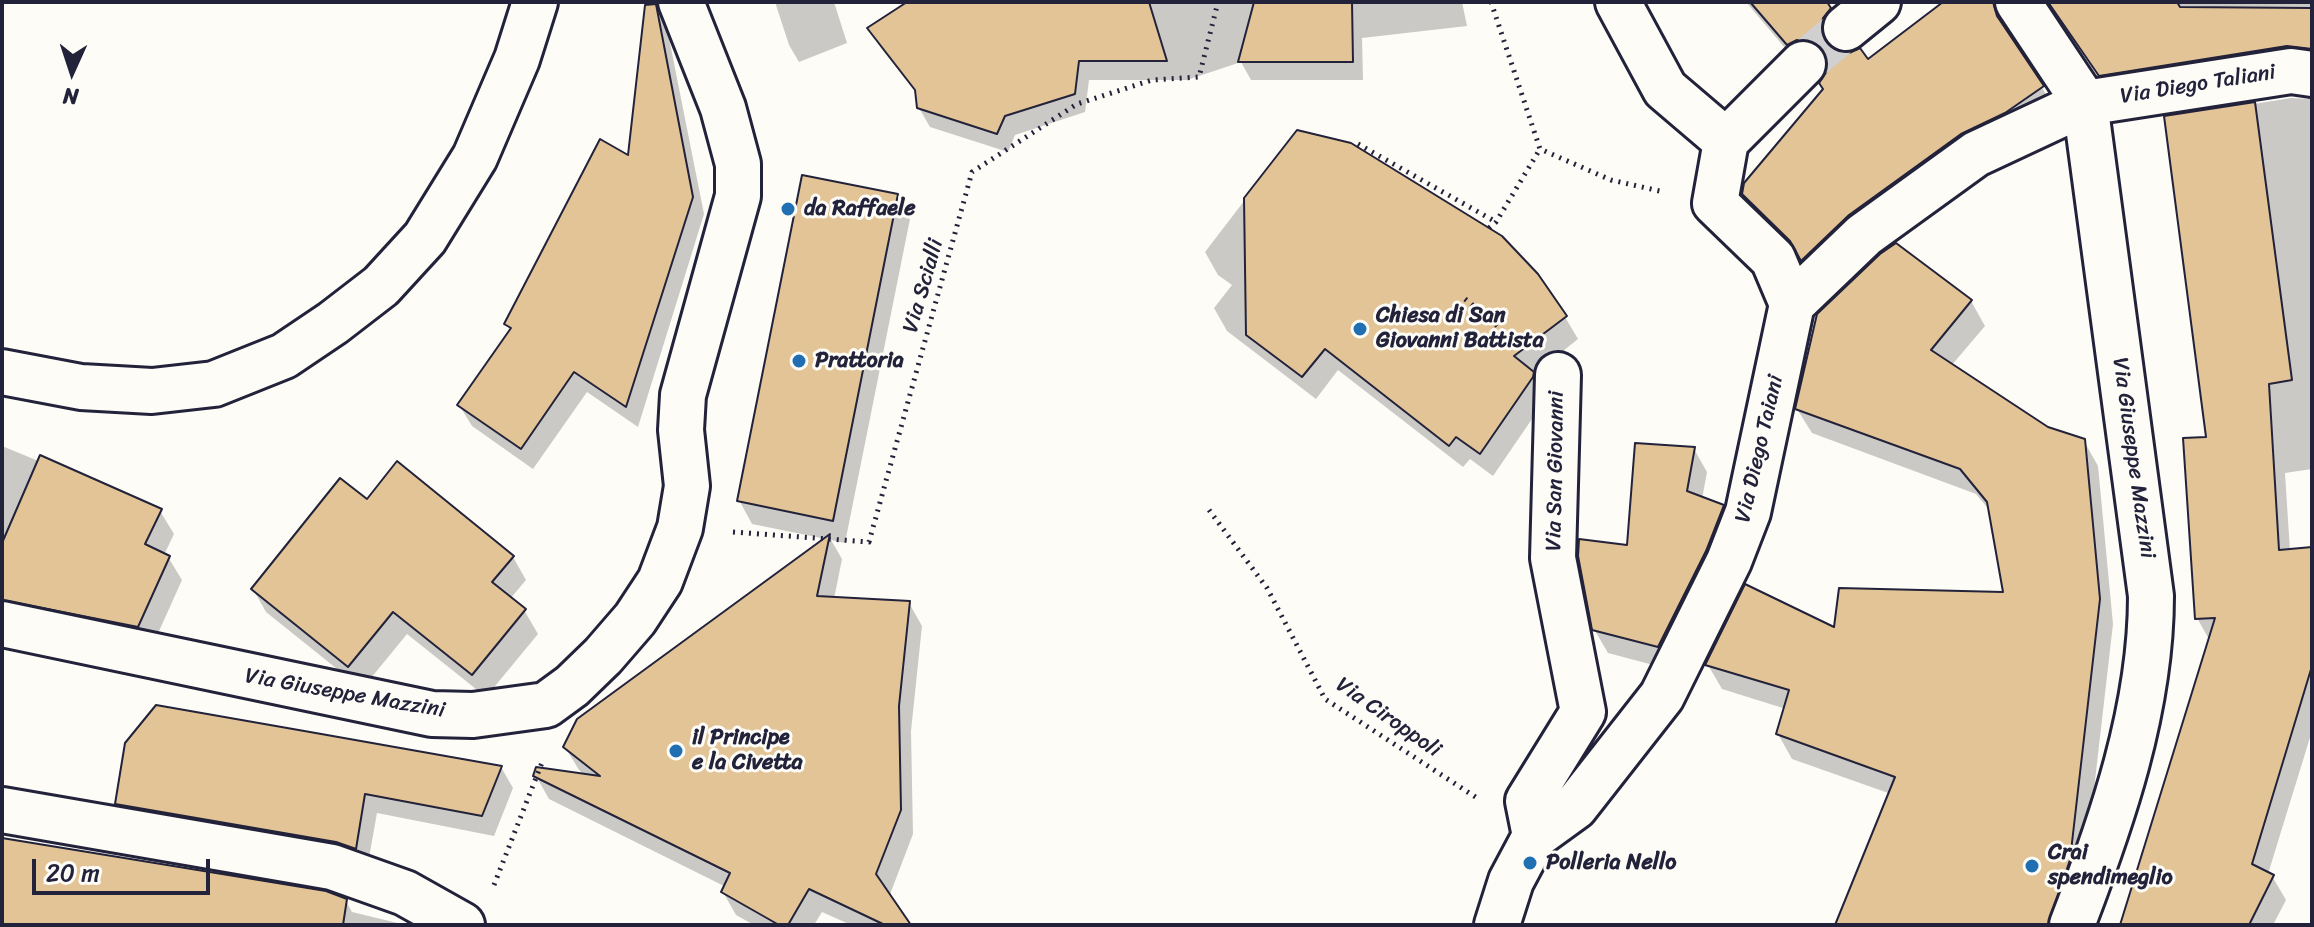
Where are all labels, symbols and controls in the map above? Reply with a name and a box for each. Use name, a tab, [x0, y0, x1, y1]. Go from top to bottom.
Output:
north arrow	[32, 32, 112, 112]
street label: Via Diego Taliani	[2119, 60, 2277, 110]
text: N	[62, 77, 79, 116]
place label: da Raffaele	[804, 196, 915, 222]
marker: da Raffaele	[779, 200, 797, 218]
street label: Via Scialli	[898, 236, 950, 336]
place label: Chiesa di San Giovanni Battista	[1376, 303, 1544, 354]
marker: Chiesa di San Giovanni Battista	[1351, 320, 1369, 338]
place label: Prattoria	[815, 348, 904, 374]
marker: Prattoria	[790, 352, 808, 370]
street label: Via Giuseppe Mazzini	[2106, 356, 2160, 560]
street label: Via Diego Taiani	[1730, 373, 1790, 525]
street label: Via San Giovanni	[1541, 391, 1571, 551]
street label: Via Giuseppe Mazzini	[243, 663, 447, 725]
street label: Via Ciroppoli	[1330, 672, 1446, 764]
place label: il Principe e la Civetta	[692, 725, 803, 776]
marker: il Principe e la Civetta	[667, 742, 685, 760]
place label: Crai spendimeglio	[2048, 840, 2173, 892]
scale bar	[36, 843, 214, 893]
place label: Polleria Nello	[1546, 850, 1677, 876]
text: 20 m	[46, 852, 100, 894]
marker: Polleria Nello	[1521, 854, 1539, 872]
marker: Crai spendimeglio	[2023, 857, 2041, 875]

